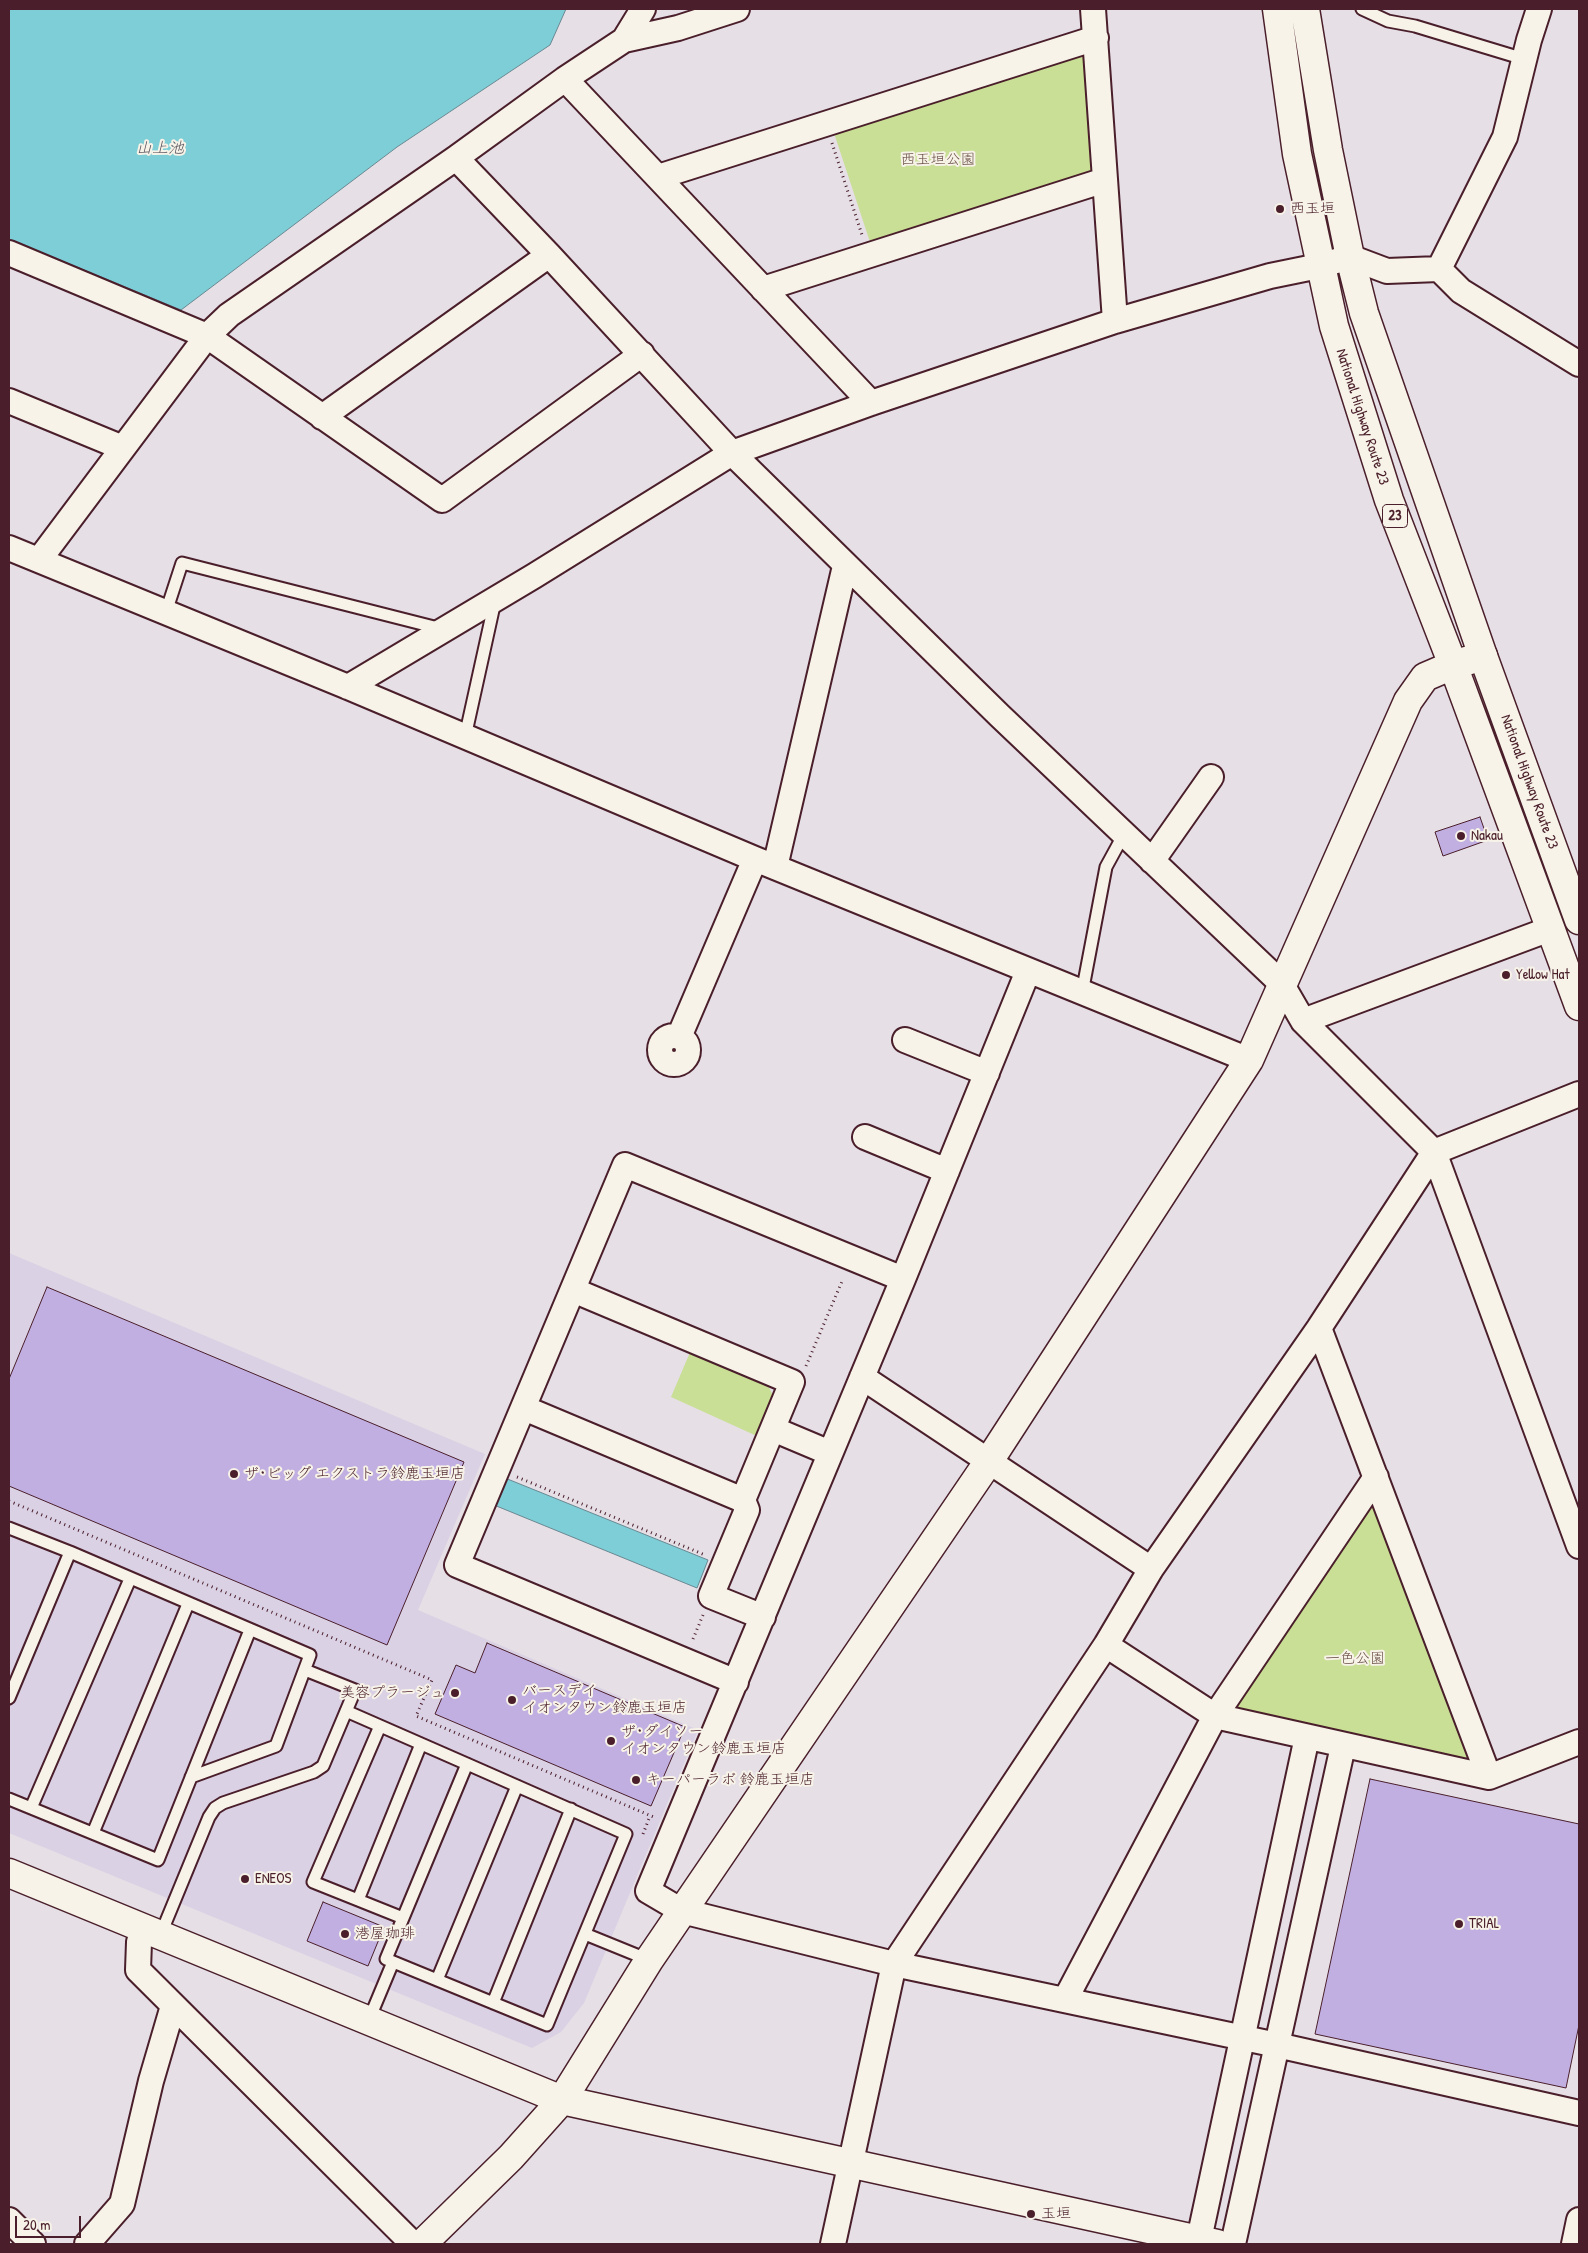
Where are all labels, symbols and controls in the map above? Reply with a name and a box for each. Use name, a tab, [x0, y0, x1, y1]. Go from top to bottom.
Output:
water label: 山上池	[136, 139, 184, 159]
park label: 西玉垣公園	[901, 151, 975, 169]
place label: 西玉垣	[1290, 200, 1335, 218]
marker: 西玉垣	[1274, 203, 1286, 215]
street label: National Highway Route 23	[1332, 347, 1392, 487]
road number: 23	[1382, 504, 1408, 528]
street label: National Highway Route 23	[1496, 712, 1562, 852]
place label: Nakau	[1471, 827, 1503, 845]
marker: Nakau	[1455, 830, 1467, 842]
place label: Yellow Hat	[1516, 966, 1570, 984]
marker: Yellow Hat	[1500, 969, 1512, 981]
place label: ザ･ビッグ エクストラ鈴鹿玉垣店	[244, 1465, 465, 1483]
marker: ザ･ビッグ エクストラ鈴鹿玉垣店	[228, 1468, 240, 1480]
park label: 一色公園	[1325, 1650, 1385, 1668]
place label: バースデイ イオンタウン鈴鹿玉垣店	[522, 1682, 687, 1717]
place label: 美容プラージュ	[340, 1684, 445, 1702]
marker: 美容プラージュ	[449, 1687, 461, 1699]
marker: バースデイ イオンタウン鈴鹿玉垣店	[506, 1694, 518, 1706]
place label: ザ･ダイソー イオンタウン鈴鹿玉垣店	[621, 1723, 786, 1758]
marker: ザ･ダイソー イオンタウン鈴鹿玉垣店	[605, 1735, 617, 1747]
place label: キーパーラボ 鈴鹿玉垣店	[646, 1771, 814, 1789]
marker: キーパーラボ 鈴鹿玉垣店	[630, 1774, 642, 1786]
place label: ENEOS	[255, 1870, 291, 1888]
marker: ENEOS	[239, 1873, 251, 1885]
place label: TRIAL	[1469, 1915, 1499, 1933]
marker: TRIAL	[1453, 1918, 1465, 1930]
place label: 港屋珈琲	[355, 1925, 415, 1943]
marker: 港屋珈琲	[339, 1928, 351, 1940]
place label: 玉垣	[1041, 2205, 1071, 2223]
scale bar	[18, 2206, 84, 2238]
marker: 玉垣	[1025, 2208, 1037, 2220]
text: 20 m	[23, 2214, 50, 2235]

